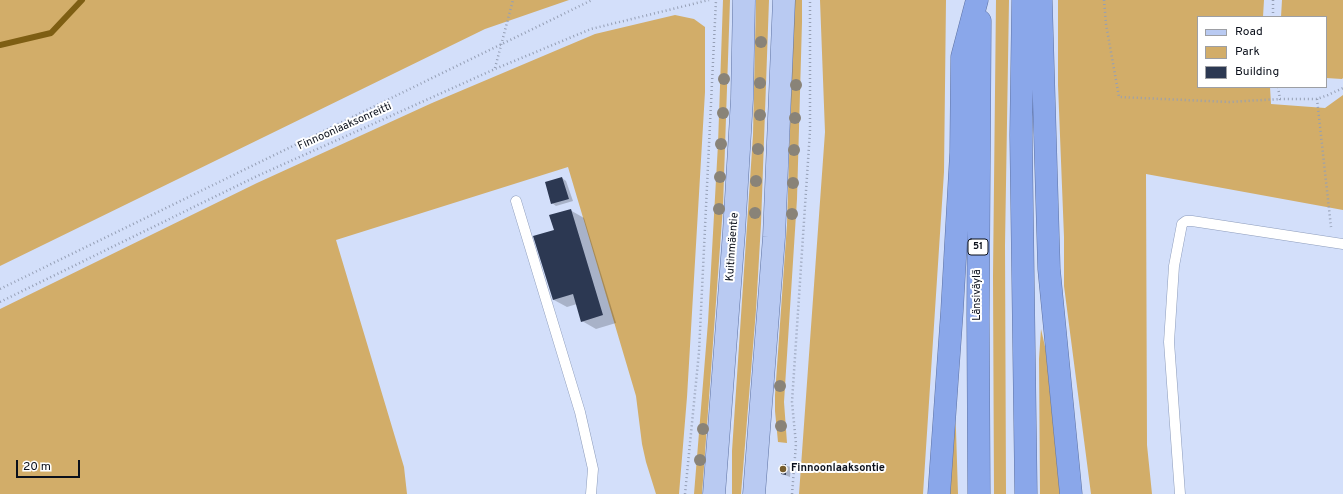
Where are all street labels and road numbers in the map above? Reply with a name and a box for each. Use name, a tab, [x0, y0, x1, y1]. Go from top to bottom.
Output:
street label: Finnoonlaaksonreitti	[296, 100, 394, 154]
street label: Kuitinmäentie	[724, 212, 742, 282]
road number: 51	[968, 239, 988, 255]
street label: Länsiväylä	[971, 269, 985, 321]

